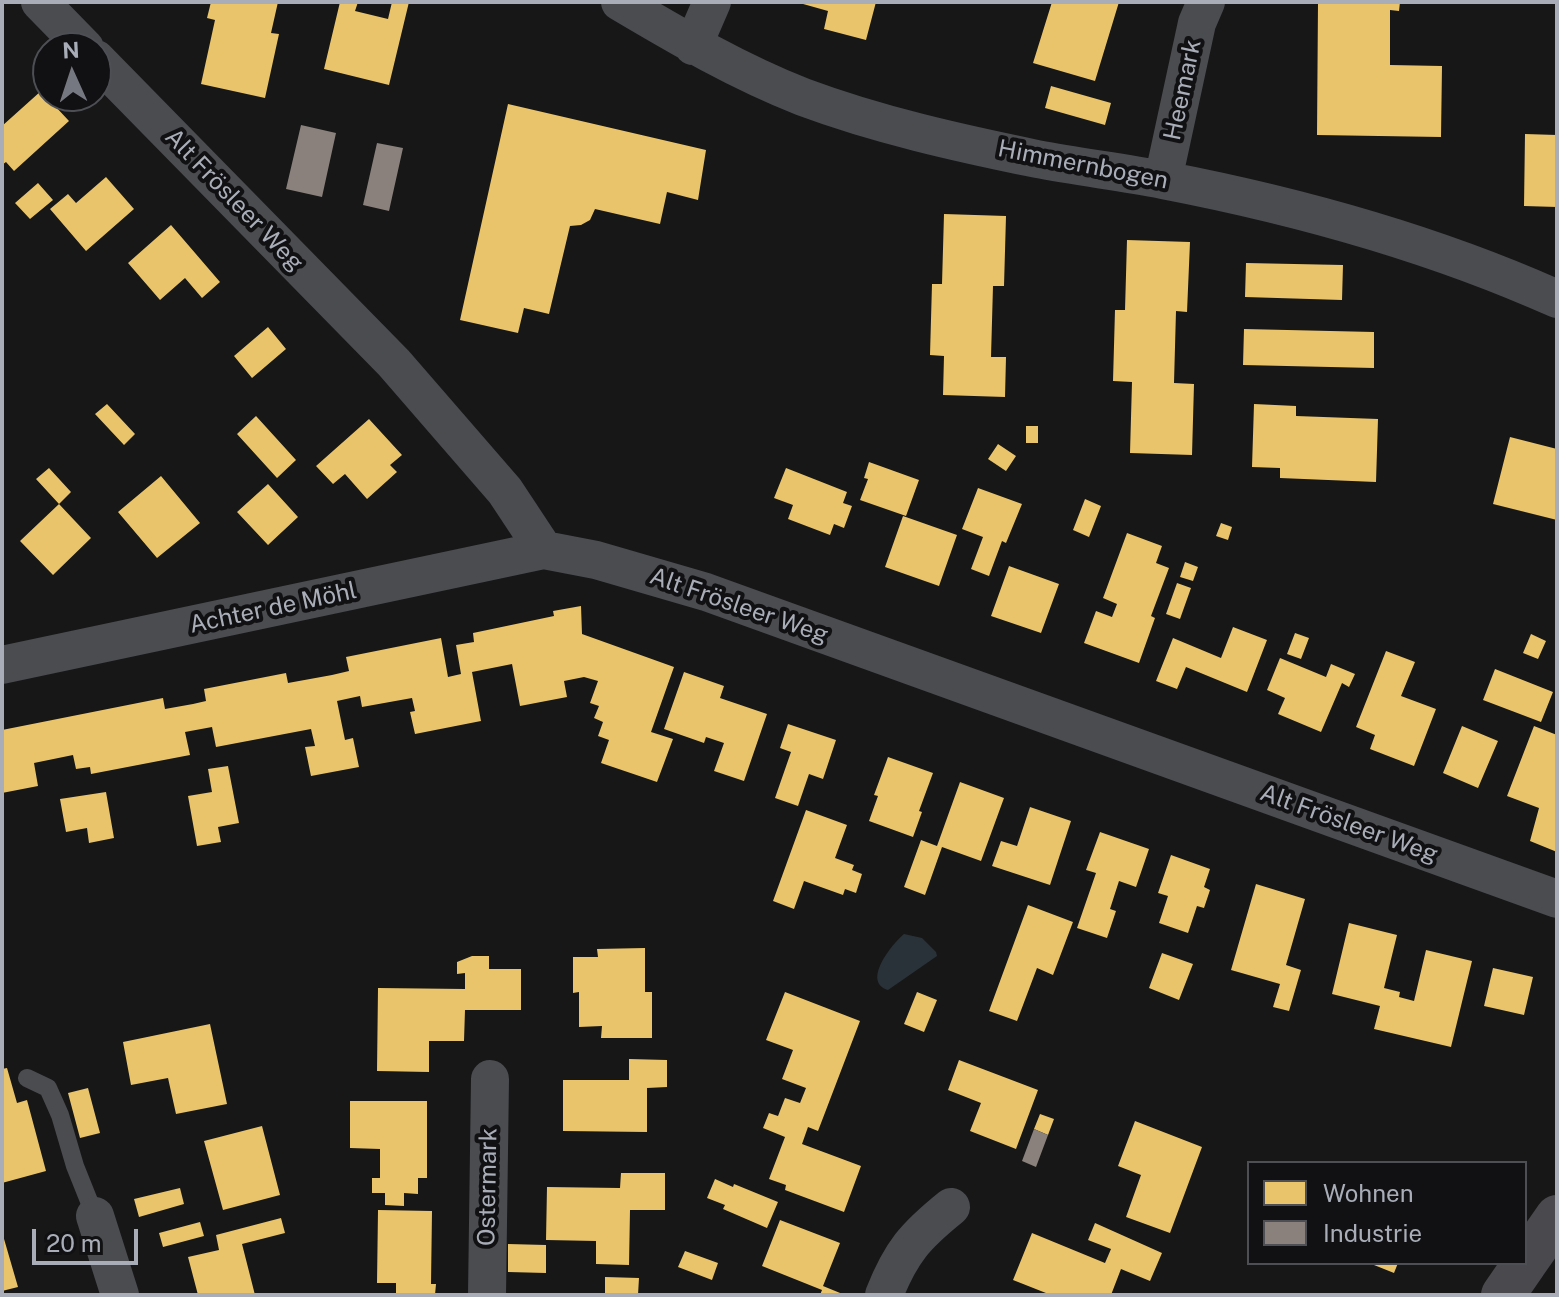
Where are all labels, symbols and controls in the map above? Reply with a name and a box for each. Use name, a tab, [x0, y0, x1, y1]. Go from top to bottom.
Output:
north arrow	[32, 32, 112, 112]
text: N	[62, 37, 80, 63]
street label: Heemark	[1158, 37, 1208, 143]
street label: Alt Frösleer Weg	[159, 123, 309, 277]
street label: Himmernbogen	[996, 134, 1170, 196]
street label: Alt Frösleer Weg	[646, 562, 832, 650]
street label: Achter de Möhl	[187, 576, 359, 640]
street label: Alt Frösleer Weg	[1256, 778, 1442, 870]
street label: Ostermark	[473, 1128, 503, 1246]
legend	[1247, 1161, 1527, 1265]
text: Wohnen	[1323, 1179, 1414, 1207]
scale bar	[36, 1213, 142, 1263]
text: Industrie	[1323, 1219, 1422, 1247]
text: 20 m	[46, 1229, 102, 1257]

